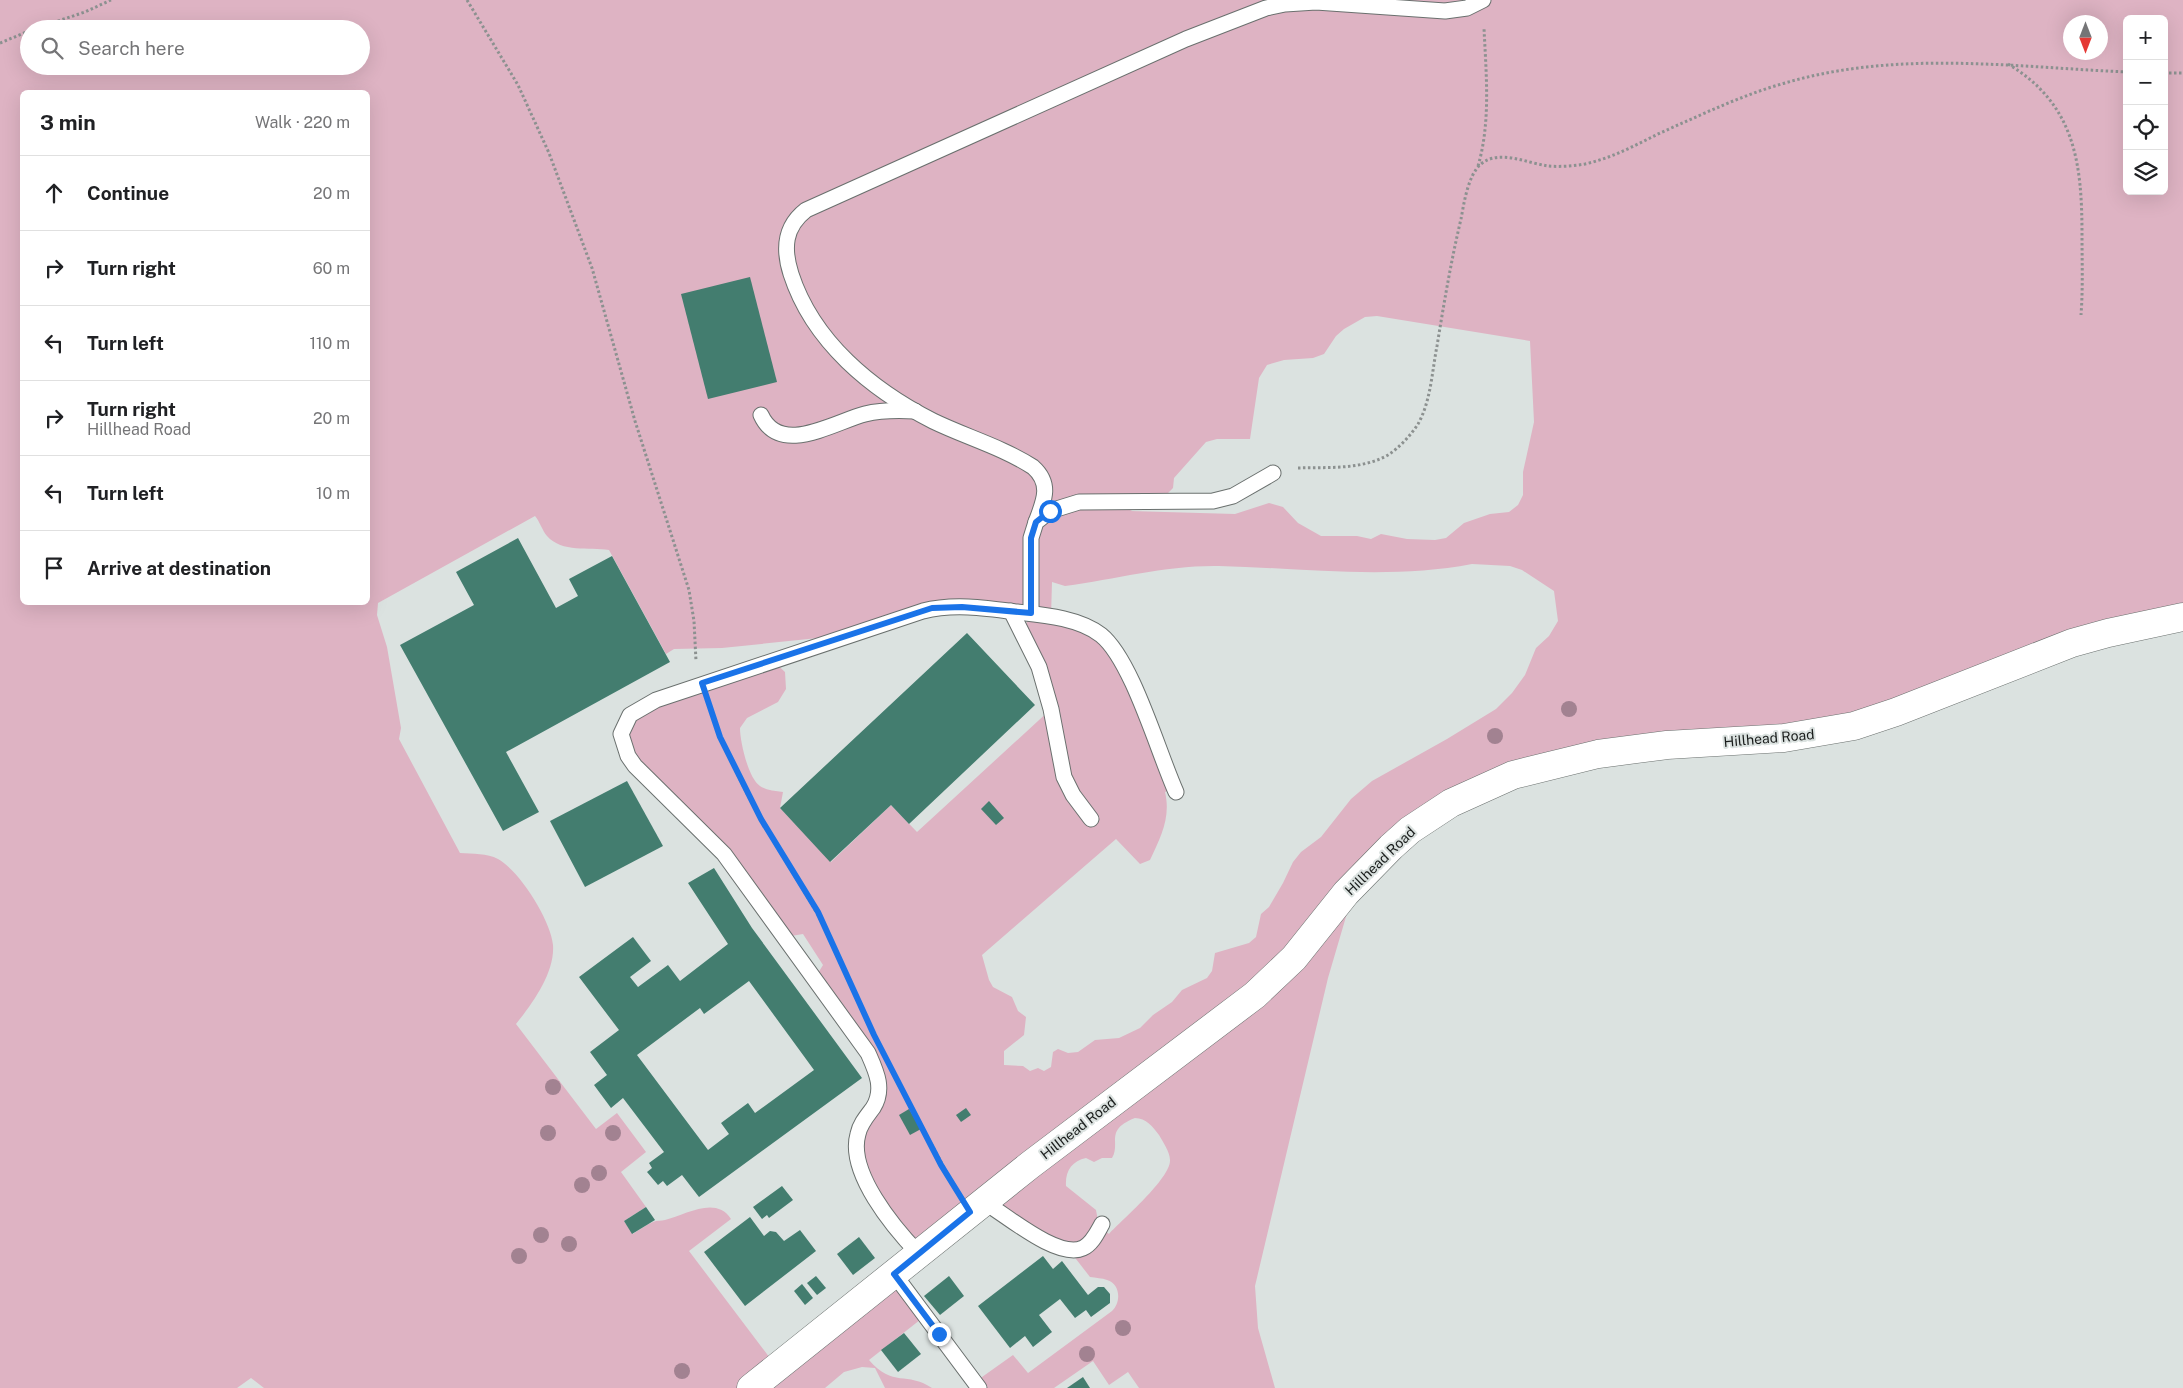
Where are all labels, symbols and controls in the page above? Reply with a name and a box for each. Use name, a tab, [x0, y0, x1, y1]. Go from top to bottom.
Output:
north arrow	[2063, 15, 2108, 60]
map controls	[2123, 15, 2168, 195]
button: +	[2123, 15, 2168, 60]
search box	[20, 20, 370, 75]
icon: search	[38, 34, 66, 62]
text: Search here	[78, 37, 185, 59]
button: −	[2123, 60, 2168, 105]
button: locate	[2123, 105, 2168, 150]
text: 3 min	[40, 110, 96, 135]
text: Walk · 220 m	[255, 113, 350, 132]
button: layers	[2123, 150, 2168, 195]
icon: ahead	[40, 179, 68, 207]
text: Continue	[87, 182, 169, 204]
text: 20 m	[313, 184, 350, 203]
icon: right	[40, 254, 68, 282]
text: Turn right	[87, 257, 176, 279]
text: 60 m	[313, 259, 350, 278]
icon: left	[40, 329, 68, 357]
text: Turn left	[87, 332, 164, 354]
text: 110 m	[309, 334, 350, 353]
text: Turn right	[87, 398, 176, 420]
icon: right	[40, 404, 68, 432]
text: 20 m	[313, 409, 350, 428]
text: Hillhead Road	[87, 420, 191, 439]
icon: left	[40, 479, 68, 507]
text: Turn left	[87, 482, 164, 504]
text: 10 m	[316, 484, 350, 503]
route start	[1039, 500, 1062, 523]
icon: arrive	[40, 554, 68, 582]
text: Arrive at destination	[87, 557, 271, 579]
street label: Hillhead Road	[1723, 726, 1815, 750]
street label: Hillhead Road	[1342, 824, 1418, 898]
street label: Hillhead Road	[1037, 1094, 1119, 1162]
route end	[928, 1323, 951, 1346]

